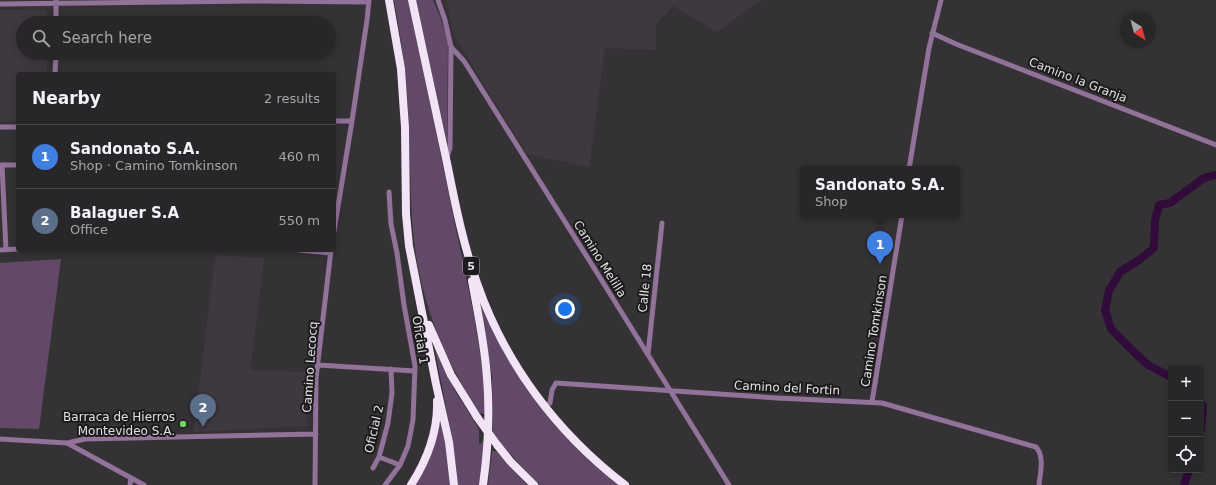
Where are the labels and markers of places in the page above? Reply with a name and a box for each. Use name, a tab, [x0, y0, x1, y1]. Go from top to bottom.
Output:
pin: 1	[867, 231, 893, 264]
pin: 2	[190, 394, 216, 427]
place label: Barraca de Hierros Montevideo S.A.	[63, 410, 175, 438]
marker: Barraca de Hierros Montevideo S.A.	[178, 419, 188, 429]

